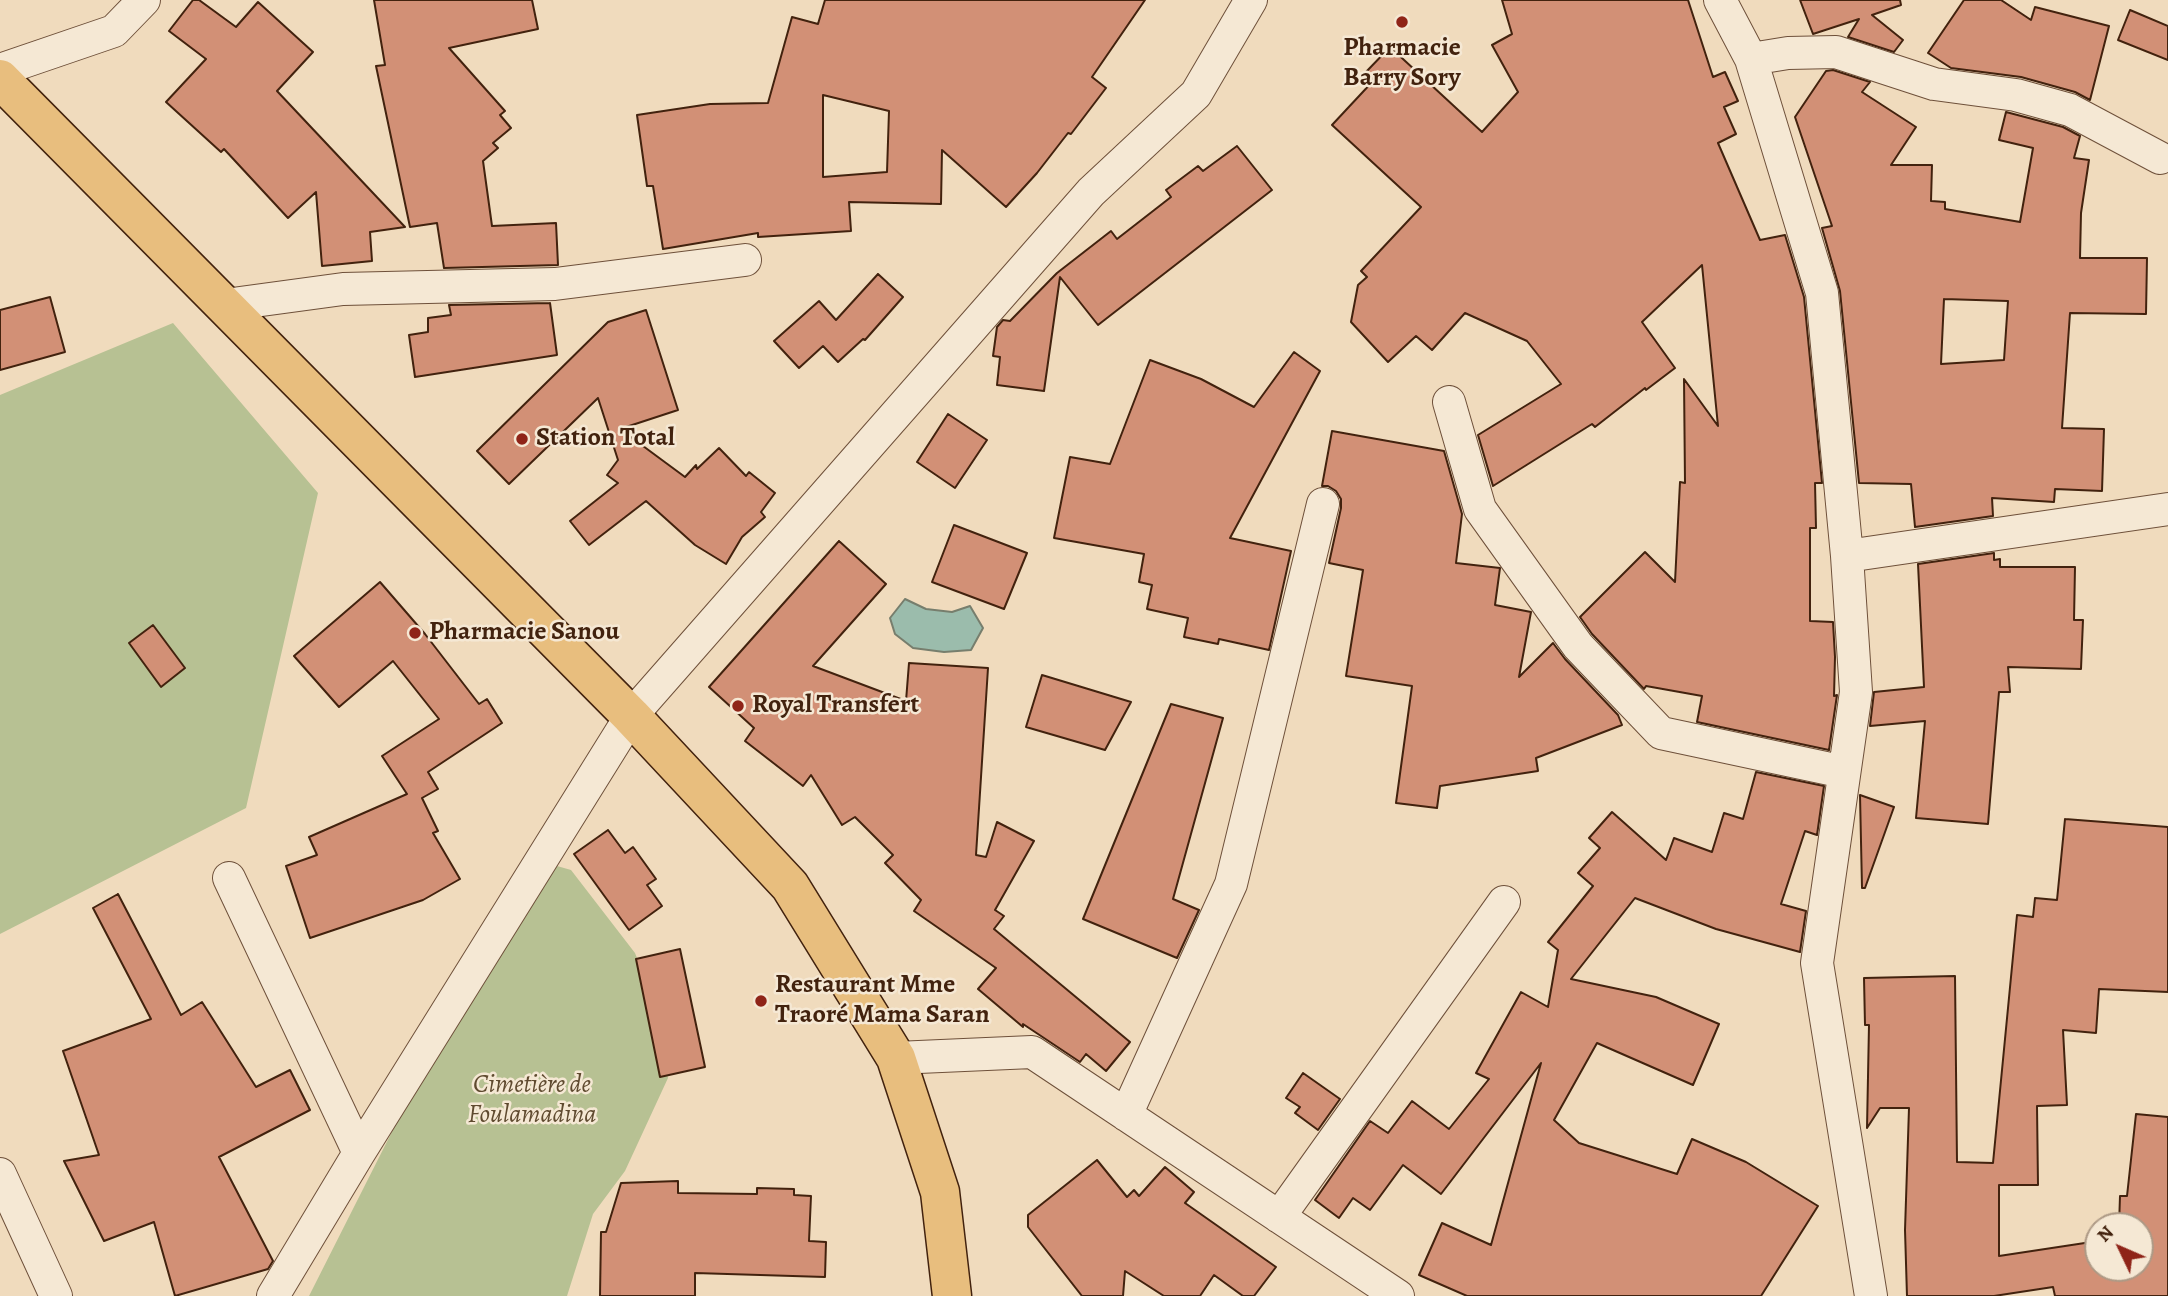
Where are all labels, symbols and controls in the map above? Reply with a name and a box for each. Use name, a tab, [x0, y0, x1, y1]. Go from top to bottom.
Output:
marker: Pharmacie Barry Sory	[1394, 14, 1410, 30]
place label: Pharmacie Barry Sory	[1343, 33, 1461, 94]
place label: Station Total	[536, 423, 675, 455]
marker: Station Total	[514, 431, 530, 447]
place label: Pharmacie Sanou	[429, 617, 619, 649]
marker: Pharmacie Sanou	[407, 625, 423, 641]
place label: Royal Transfert	[752, 690, 919, 722]
marker: Royal Transfert	[730, 698, 746, 714]
place label: Restaurant Mme Traoré Mama Saran	[775, 970, 990, 1032]
marker: Restaurant Mme Traoré Mama Saran	[753, 993, 769, 1009]
park label: Cimetière de Foulamadina	[468, 1070, 596, 1132]
north arrow	[2084, 1212, 2154, 1282]
text: N	[2091, 1220, 2119, 1248]

